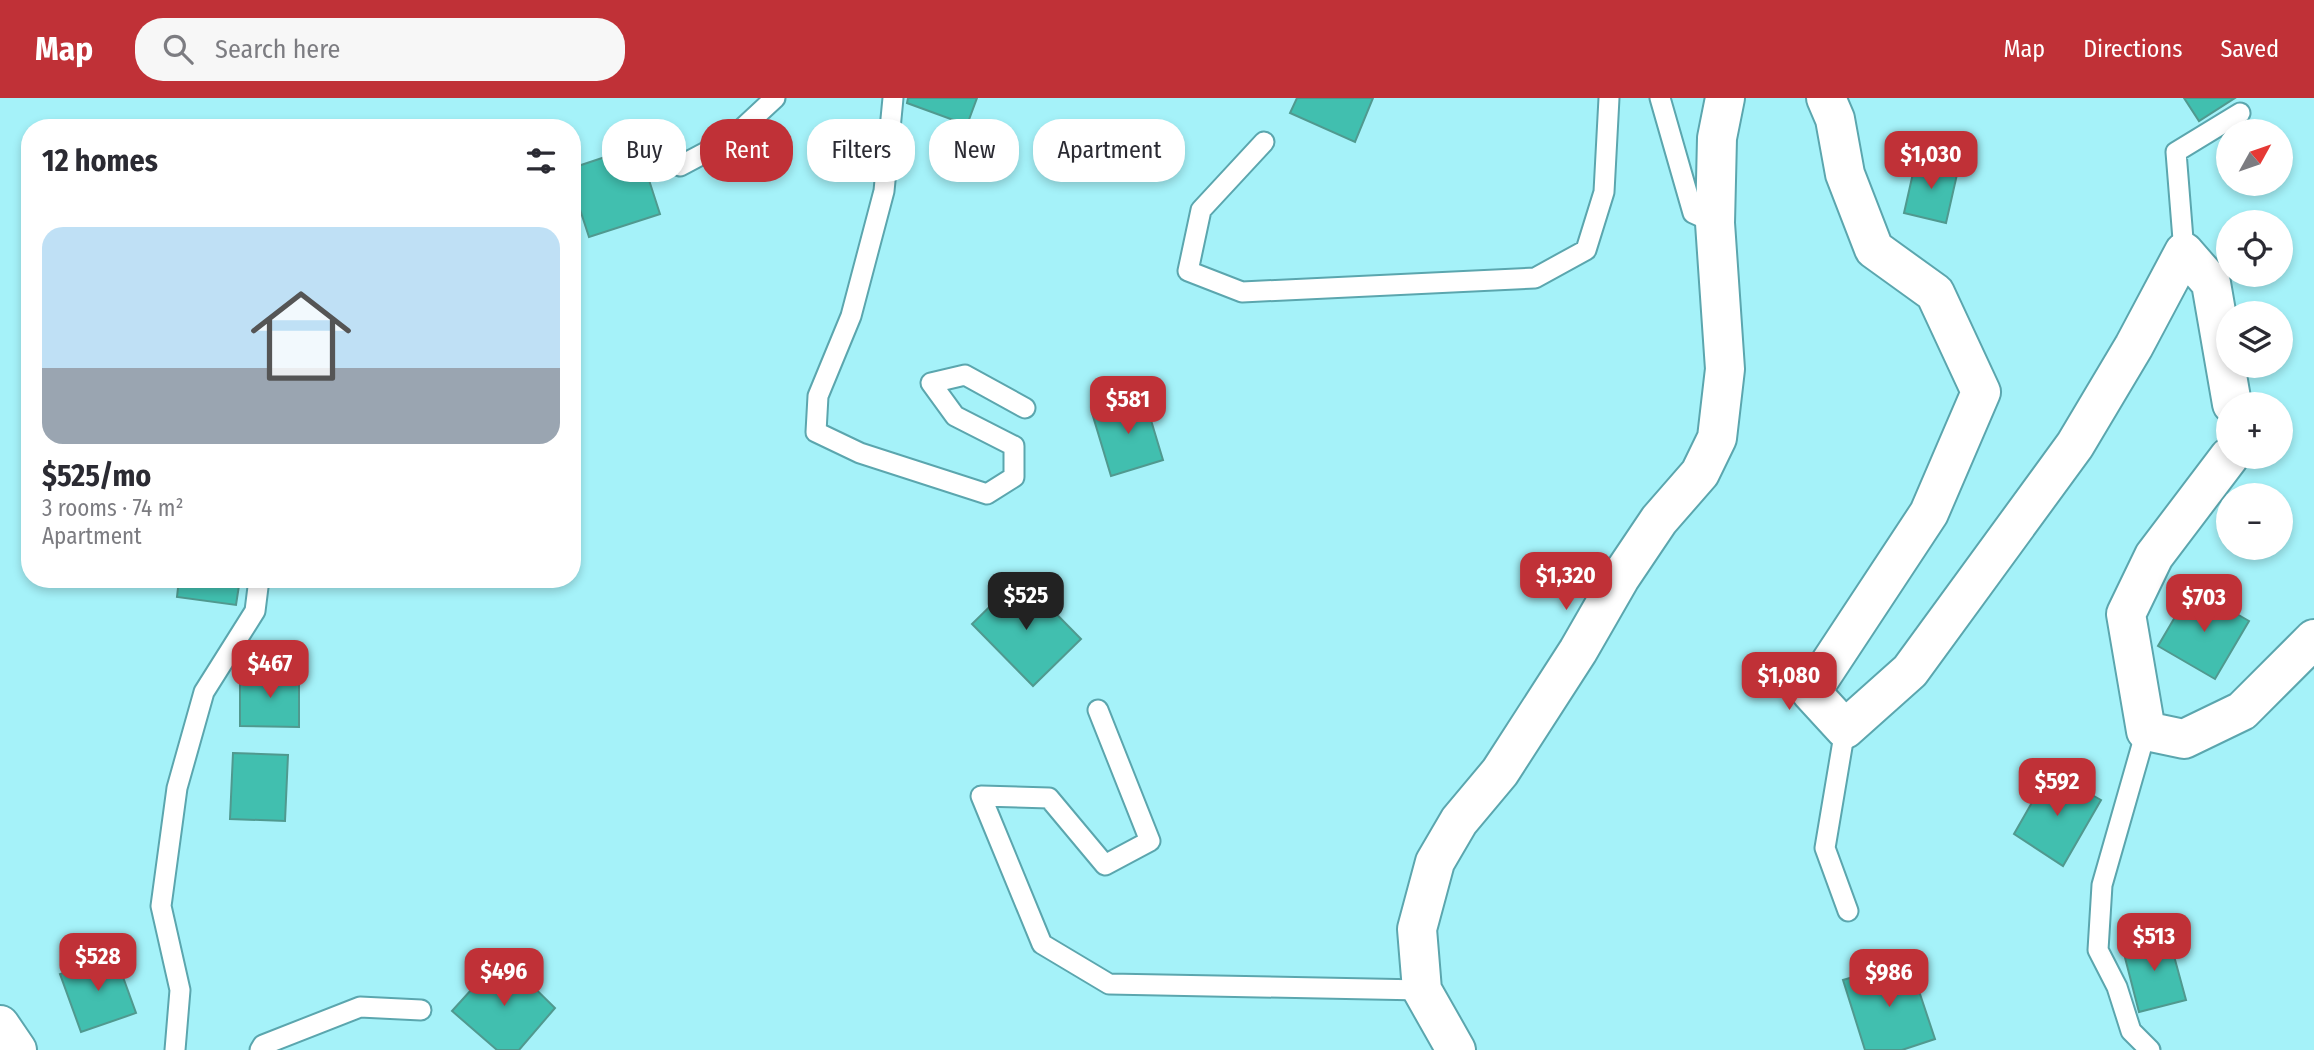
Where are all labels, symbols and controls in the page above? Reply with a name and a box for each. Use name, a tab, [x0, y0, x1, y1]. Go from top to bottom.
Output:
search box	[135, 18, 625, 81]
text: Map	[35, 29, 93, 69]
icon: search	[159, 30, 197, 68]
text: Search here	[215, 34, 340, 65]
text: Map	[2004, 35, 2045, 63]
text: Directions	[2083, 35, 2182, 63]
text: Saved	[2220, 35, 2279, 63]
chip: Buy	[602, 119, 686, 182]
chip: Rent	[700, 119, 793, 182]
chip: Filters	[807, 119, 915, 182]
chip: New	[929, 119, 1019, 182]
chip: Apartment	[1033, 119, 1185, 182]
north arrow	[2216, 119, 2292, 196]
map controls	[2216, 119, 2293, 560]
pin: $1,030	[1874, 132, 1988, 191]
text: $1,030	[1901, 140, 1962, 168]
icon: filters	[522, 142, 560, 180]
text: 12 homes	[42, 143, 158, 179]
button: locate	[2216, 210, 2293, 287]
icon: home	[238, 273, 364, 399]
button: layers	[2216, 301, 2293, 378]
pin: $581	[1087, 376, 1169, 436]
text: $581	[1106, 385, 1150, 413]
button: +	[2216, 392, 2293, 469]
text: $525/mo	[42, 458, 151, 494]
button: −	[2216, 483, 2293, 560]
text: 3 rooms · 74 m²	[42, 494, 184, 522]
text: Apartment	[42, 522, 142, 550]
pin: $1,320	[1509, 552, 1623, 612]
text: $1,320	[1536, 561, 1596, 589]
pin: $525	[985, 573, 1067, 632]
pin: $703	[2163, 574, 2245, 634]
text: $525	[1004, 581, 1048, 609]
text: $703	[2182, 583, 2226, 611]
pin: $467	[229, 640, 311, 700]
text: $467	[248, 649, 292, 677]
pin: $1,080	[1732, 652, 1846, 712]
text: $1,080	[1758, 661, 1820, 689]
pin: $592	[2016, 758, 2098, 818]
text: $592	[2035, 767, 2079, 795]
pin: $513	[2113, 914, 2195, 973]
text: $513	[2133, 922, 2175, 950]
pin: $528	[57, 934, 139, 993]
text: $528	[75, 942, 121, 970]
pin: $496	[463, 948, 545, 1008]
pin: $986	[1848, 950, 1930, 1009]
text: $496	[481, 957, 527, 985]
text: $986	[1865, 958, 1913, 986]

